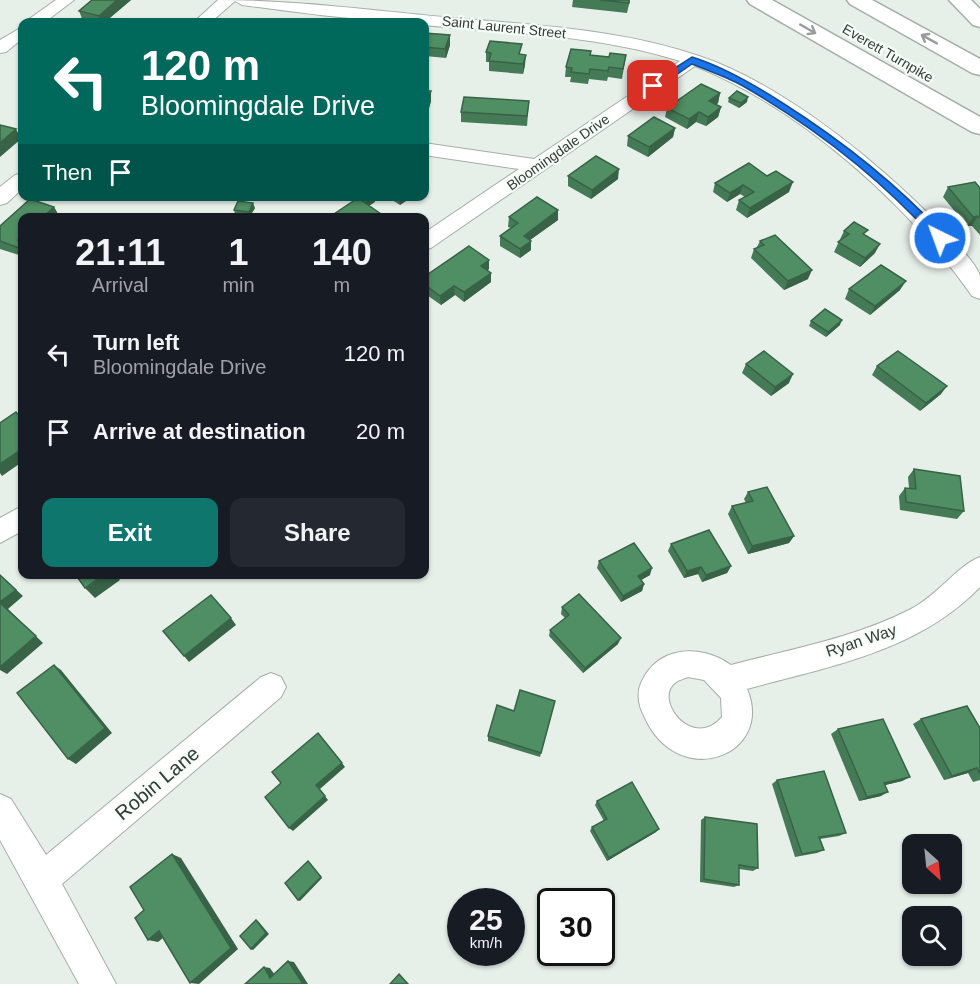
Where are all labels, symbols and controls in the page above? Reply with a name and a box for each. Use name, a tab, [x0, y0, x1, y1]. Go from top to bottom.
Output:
street label: Saint Laurent Street	[441, 13, 567, 41]
street label: Everett Turnpike	[840, 21, 936, 86]
one-way arrow	[799, 23, 816, 35]
one-way arrow	[921, 33, 938, 45]
icon: left	[42, 42, 120, 120]
text: 120 m	[141, 42, 260, 89]
pin	[627, 60, 678, 111]
icon: arrive	[636, 69, 669, 102]
text: Bloomingdale Drive	[141, 91, 375, 121]
street label: Bloomingdale Drive	[504, 111, 612, 193]
icon: arrive	[104, 156, 137, 189]
text: Then	[42, 160, 92, 185]
position arrow	[908, 206, 972, 270]
text: 21:11	[75, 232, 165, 273]
text: 1	[228, 232, 249, 273]
text: 140	[312, 232, 372, 273]
text: Arrival	[92, 274, 149, 296]
text: min	[222, 274, 255, 296]
text: m	[333, 274, 350, 296]
text: Turn left	[93, 330, 179, 355]
icon: left	[42, 338, 75, 371]
text: 120 m	[344, 341, 405, 366]
text: Bloomingdale Drive	[93, 356, 266, 378]
icon: arrive	[42, 416, 75, 449]
text: Arrive at destination	[93, 419, 306, 444]
text: 20 m	[356, 419, 405, 444]
button: Exit	[42, 498, 218, 567]
button: Share	[230, 498, 405, 567]
street label: Ryan Way	[824, 621, 899, 660]
street label: Robin Lane	[111, 742, 203, 824]
north arrow	[902, 834, 962, 894]
map controls	[902, 834, 962, 966]
speed limit sign: 30	[537, 888, 615, 966]
text: 25	[469, 903, 503, 936]
button: search	[902, 906, 962, 966]
text: km/h	[470, 934, 502, 951]

